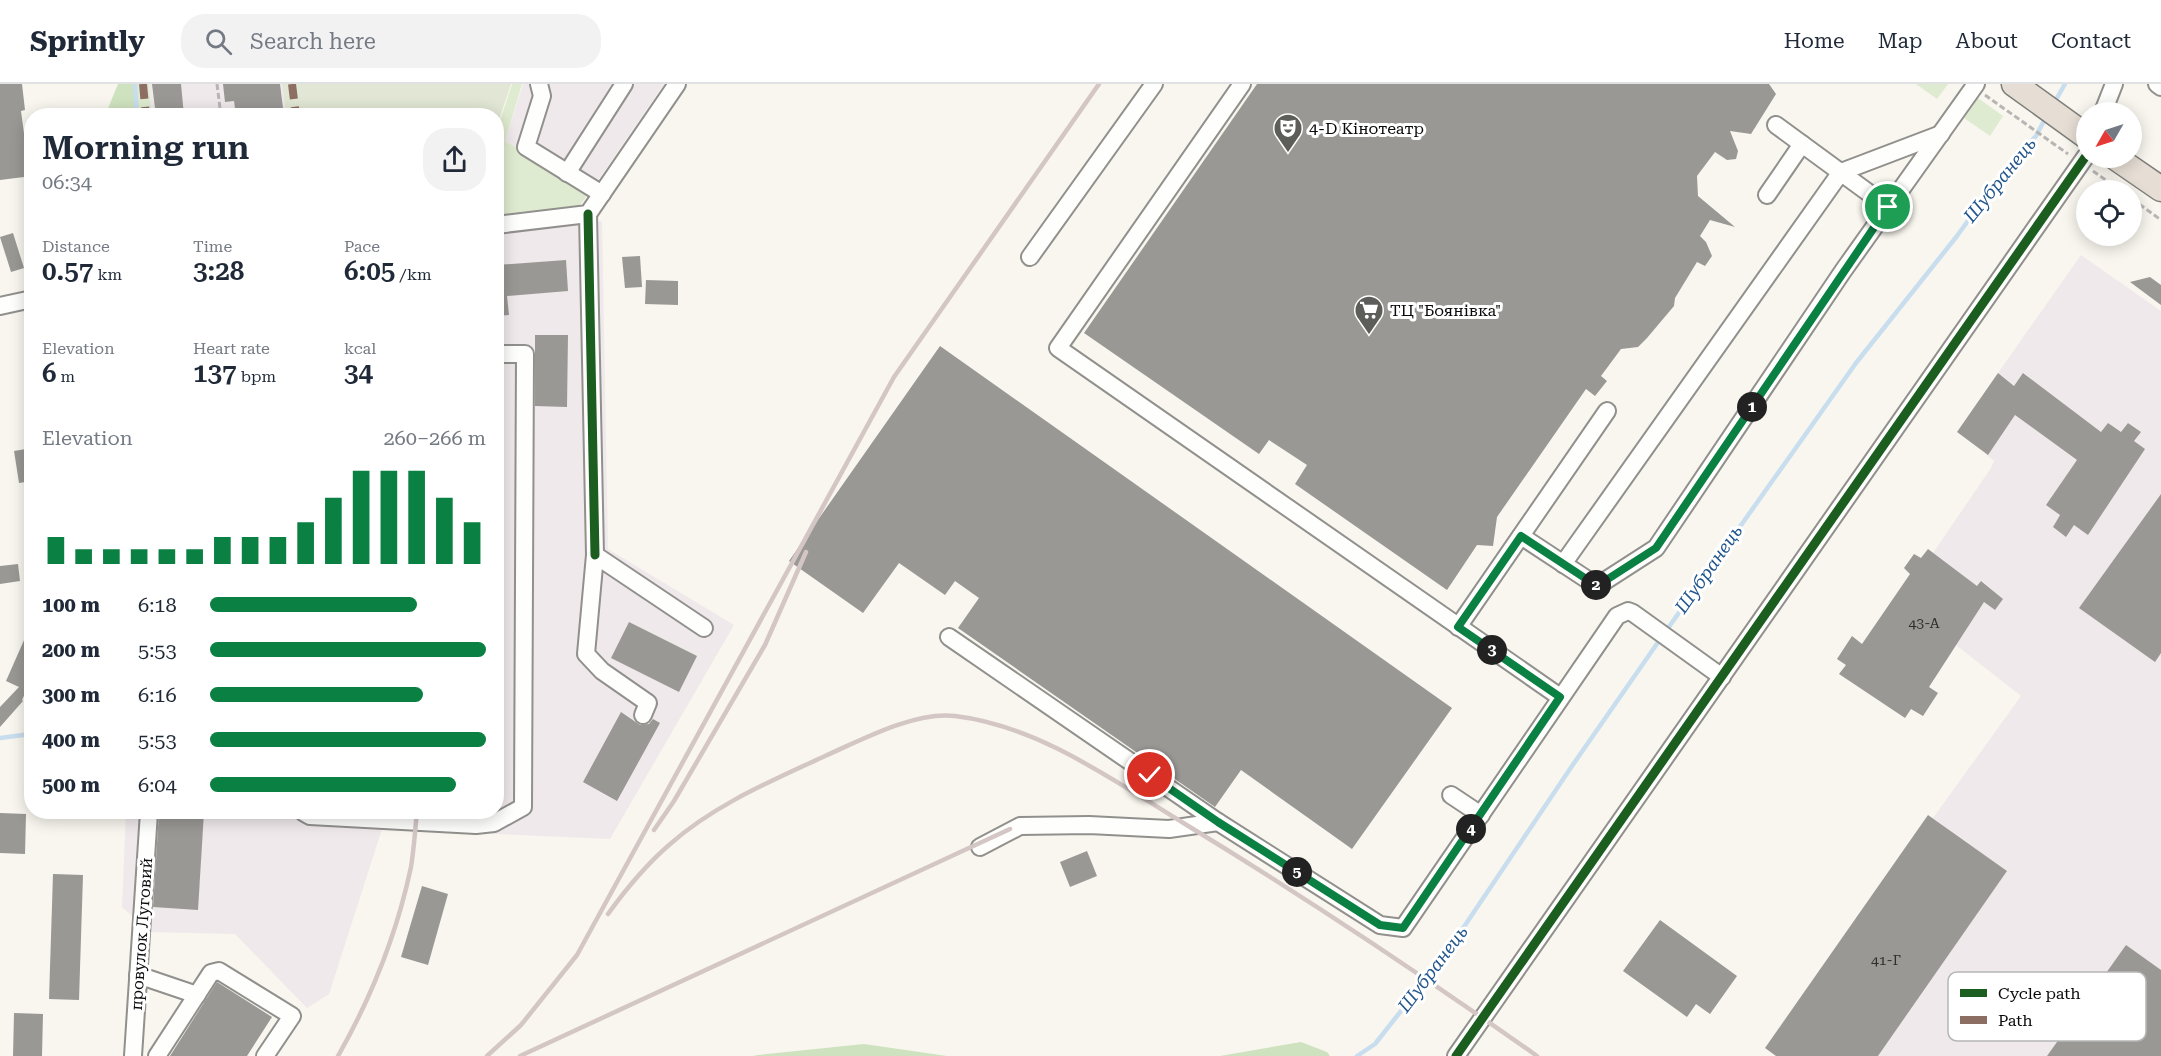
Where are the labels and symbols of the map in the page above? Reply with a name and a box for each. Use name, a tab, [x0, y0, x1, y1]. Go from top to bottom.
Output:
north arrow	[2076, 102, 2142, 168]
theatre icon: 4-D Кінотеатр	[1272, 112, 1304, 154]
place label: 4-D Кінотеатр	[1309, 119, 1424, 138]
water label: Шубранець	[1958, 133, 2040, 227]
pin	[1862, 181, 1913, 232]
supermarket icon: ТЦ "Боянівка"	[1353, 294, 1385, 336]
place label: ТЦ "Боянівка"	[1390, 301, 1501, 320]
pin: 1	[1737, 392, 1767, 422]
water label: Шубранець	[1670, 520, 1747, 618]
pin: 2	[1581, 570, 1611, 600]
house number: 43-А	[1908, 615, 1940, 631]
pin: 3	[1477, 635, 1507, 665]
pin	[1124, 749, 1175, 800]
pin: 4	[1456, 814, 1486, 844]
street label: провулок Луговий	[127, 857, 156, 1011]
pin: 5	[1282, 857, 1312, 887]
water label: Шубранець	[1393, 921, 1472, 1017]
house number: 41-Г	[1871, 952, 1901, 968]
legend	[1948, 972, 2146, 1041]
text: Cycle path	[1998, 984, 2081, 1003]
text: Path	[1998, 1011, 2033, 1030]

